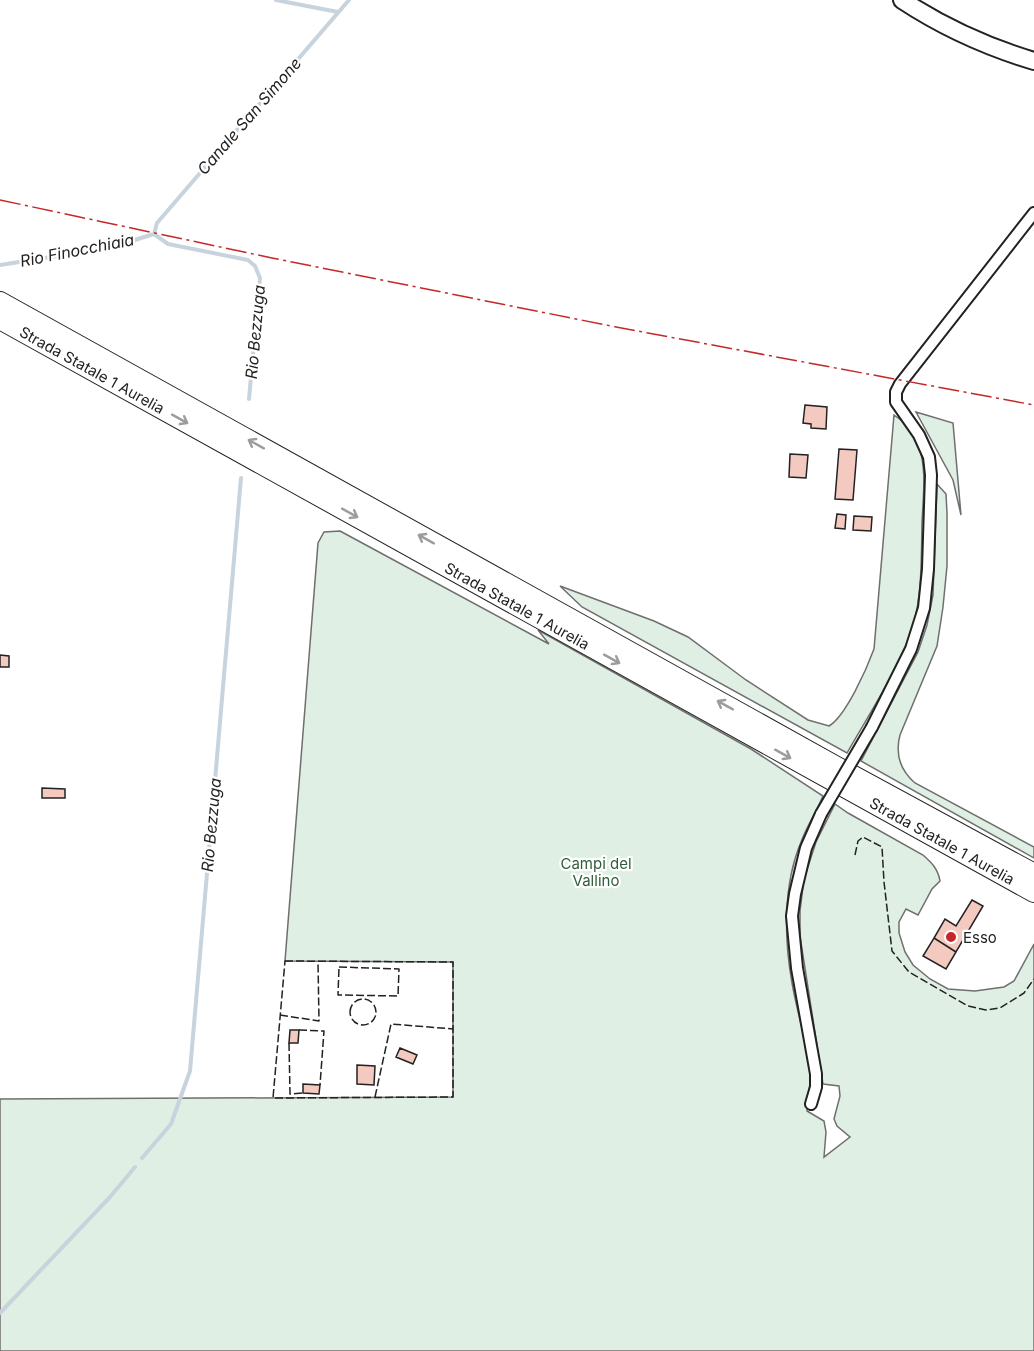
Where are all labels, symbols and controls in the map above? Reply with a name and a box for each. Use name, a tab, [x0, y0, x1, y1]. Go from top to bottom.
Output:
water label: Canale San Simone	[193, 53, 305, 179]
water label: Rio Finocchiaia	[18, 229, 136, 271]
water label: Rio Bezzuga	[241, 284, 269, 380]
street label: Strada Statale 1 Aurelia	[16, 322, 168, 418]
one-way arrow	[170, 414, 188, 425]
one-way arrow	[247, 438, 265, 449]
one-way arrow	[341, 508, 358, 520]
one-way arrow	[418, 533, 435, 545]
street label: Strada Statale 1 Aurelia	[441, 558, 593, 654]
one-way arrow	[603, 654, 621, 665]
one-way arrow	[717, 699, 734, 711]
one-way arrow	[774, 748, 791, 760]
water label: Rio Bezzuga	[197, 777, 225, 873]
street label: Strada Statale 1 Aurelia	[866, 793, 1018, 889]
park label: Campi del Vallino	[560, 854, 632, 890]
place label: Esso	[963, 928, 997, 947]
marker: Esso	[944, 930, 958, 944]

